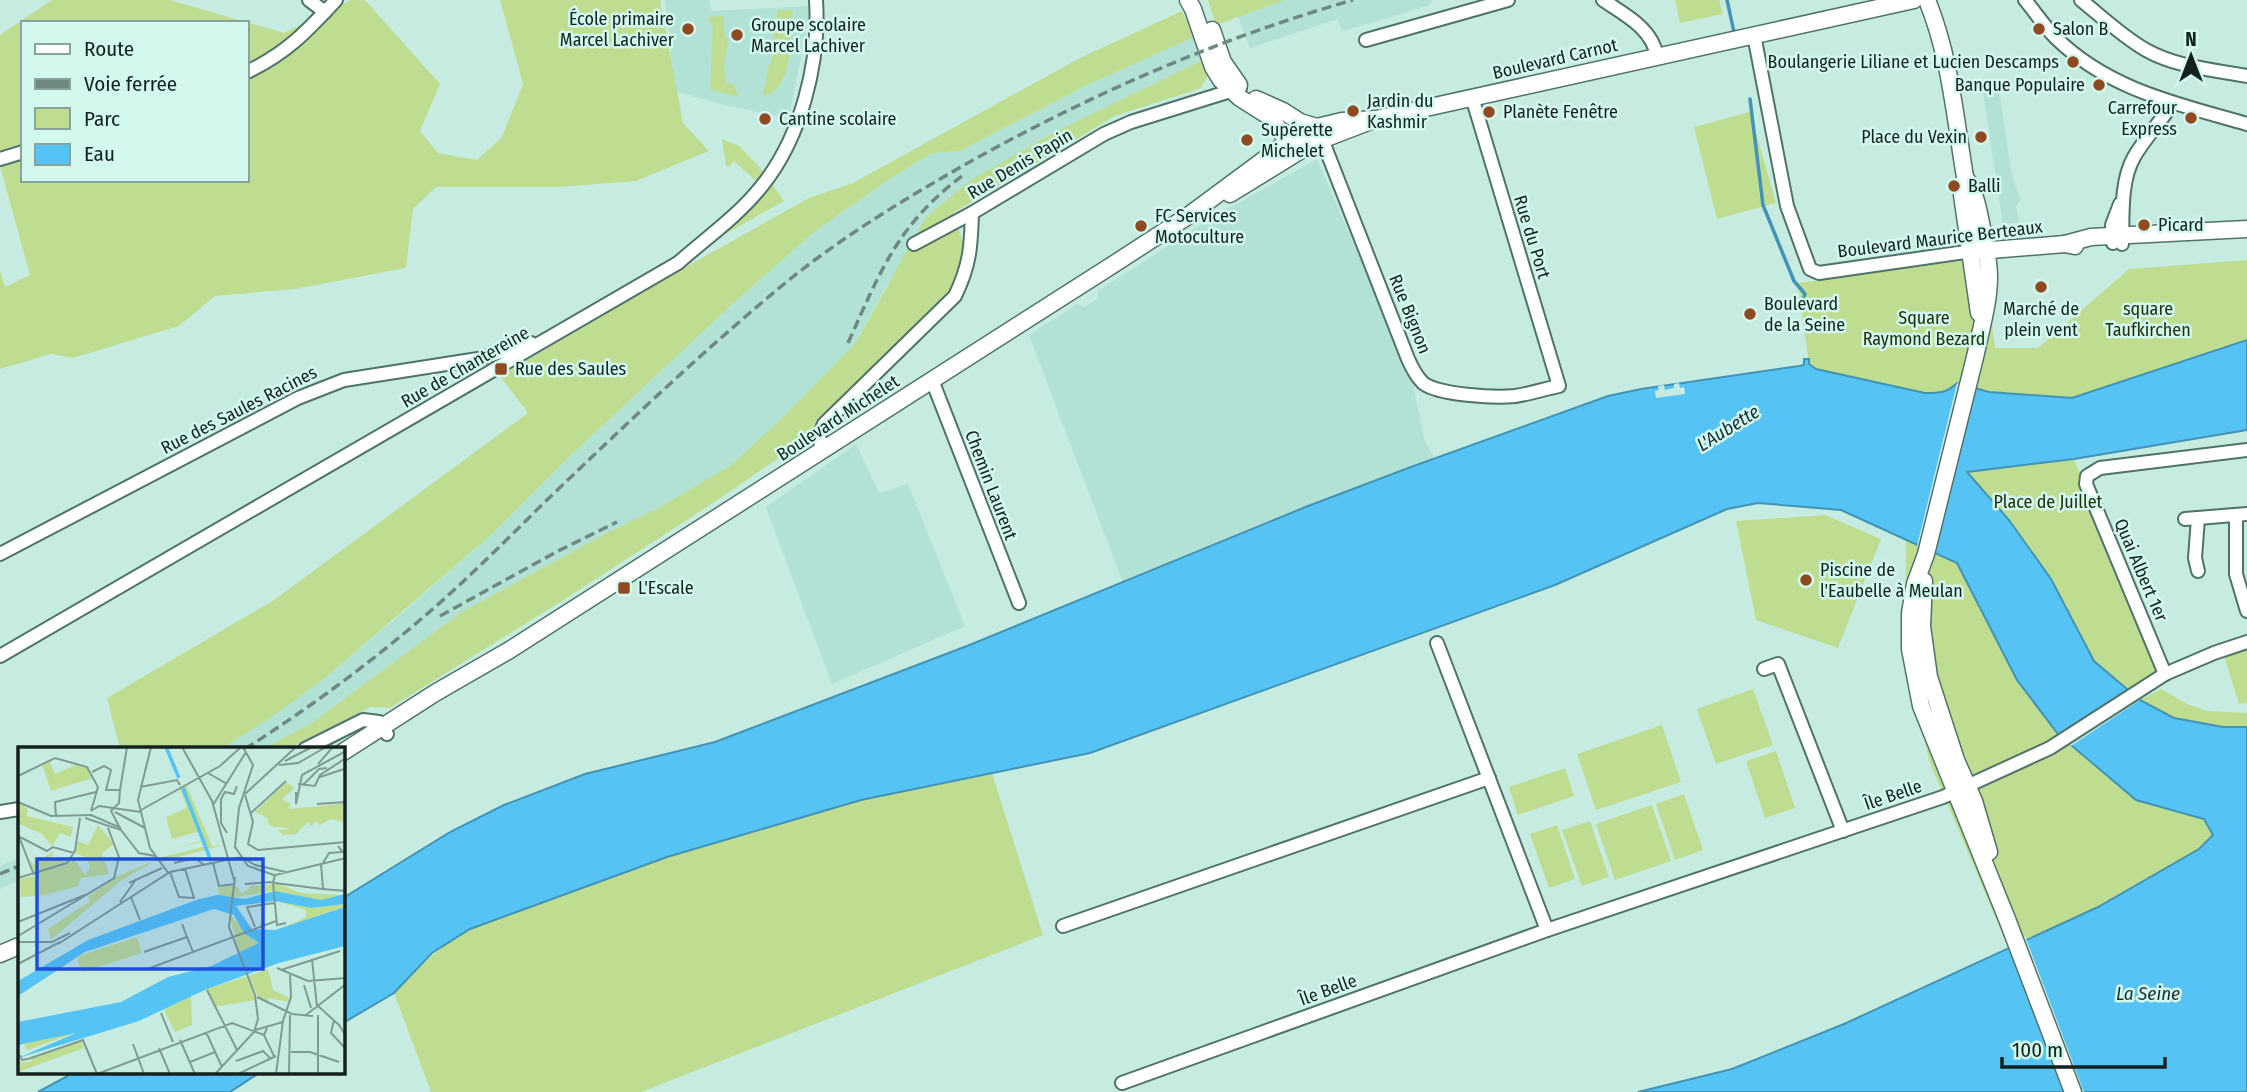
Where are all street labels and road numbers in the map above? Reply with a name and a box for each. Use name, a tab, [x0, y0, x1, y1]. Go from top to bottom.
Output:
street label: Boulevard Carnot	[1490, 34, 1620, 84]
street label: Rue Denis Papin	[964, 124, 1076, 204]
street label: Rue du Port	[1509, 193, 1555, 282]
street label: Boulevard Maurice Berteaux	[1836, 215, 2044, 262]
street label: Rue Bignon	[1384, 271, 1436, 357]
street label: Rue de Chantereine	[397, 321, 533, 413]
street label: Rue des Saules Racines	[157, 361, 321, 459]
street label: Boulevard Michelet	[773, 370, 903, 466]
street label: Chemin Laurent	[960, 427, 1022, 543]
street label: Quai Albert 1er	[2109, 515, 2173, 625]
street label: Île Belle	[1860, 775, 1925, 815]
street label: Île Belle	[1295, 969, 1360, 1011]

